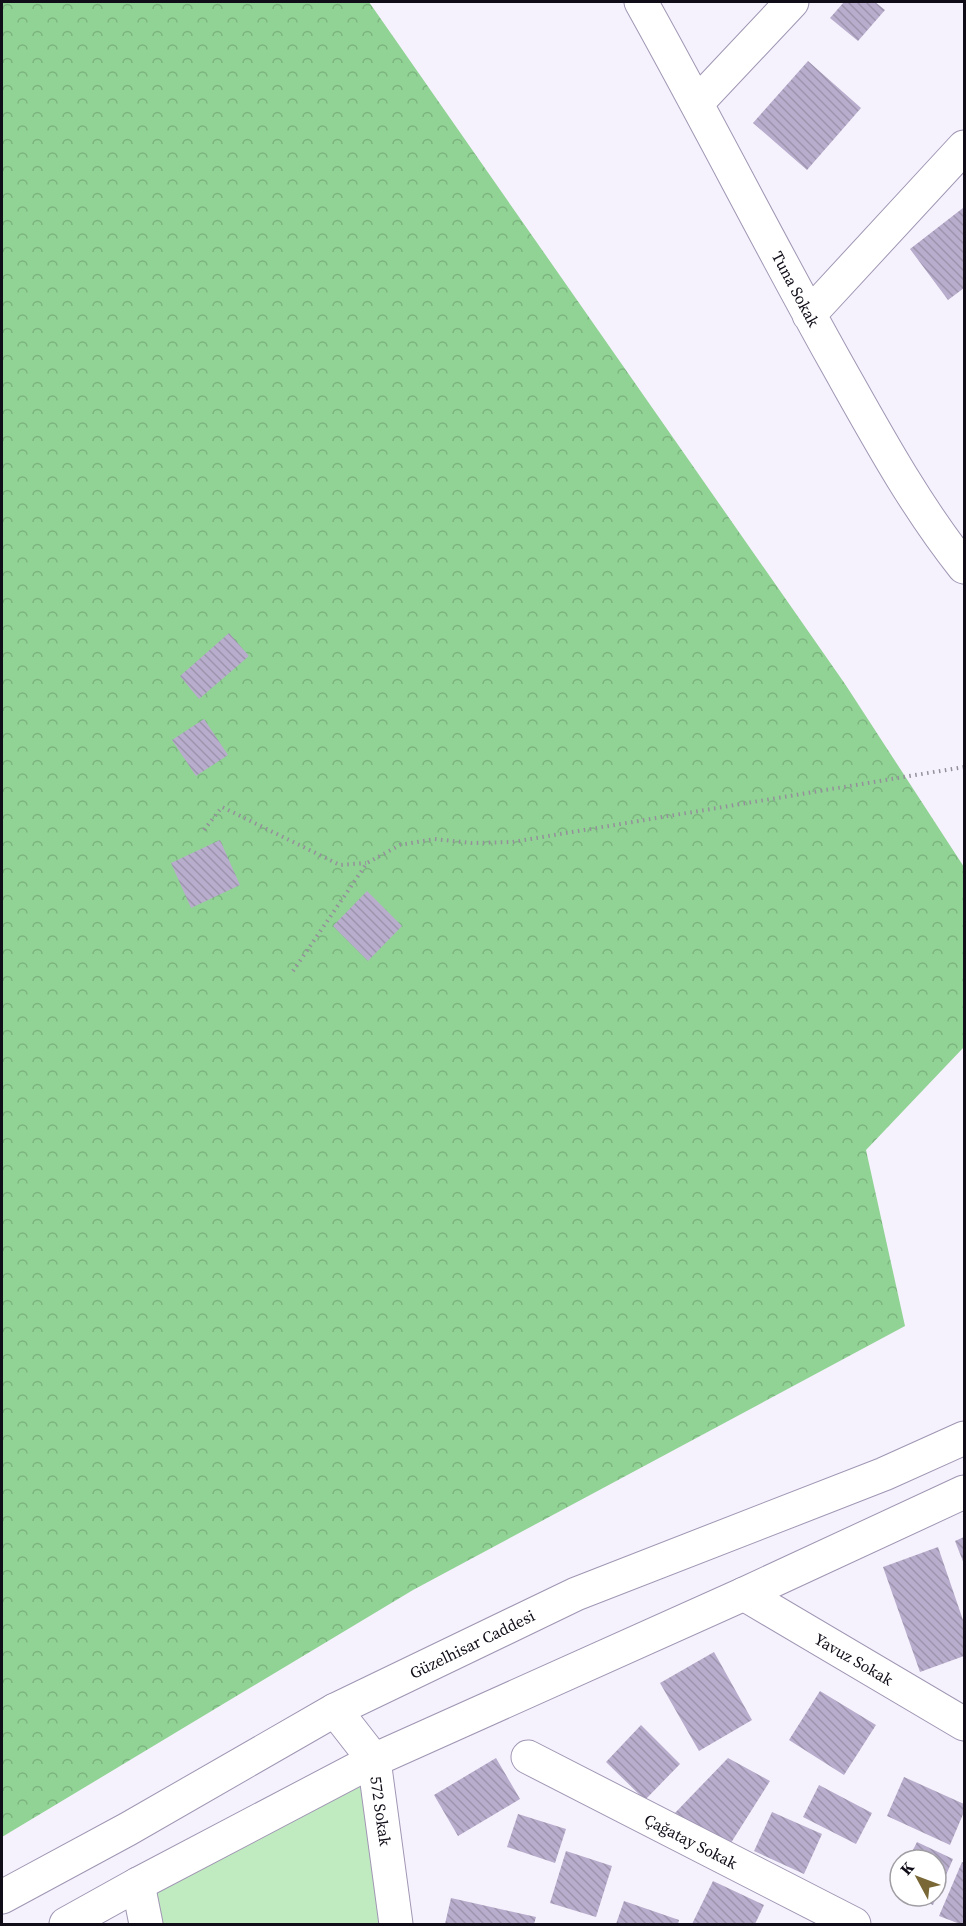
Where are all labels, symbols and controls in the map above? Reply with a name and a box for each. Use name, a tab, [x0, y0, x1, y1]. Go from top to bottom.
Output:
street label: Tuna Sokak	[767, 247, 825, 331]
street label: Güzelhisar Caddesi	[406, 1604, 538, 1684]
street label: Yavuz Sokak	[811, 1628, 898, 1691]
street label: 572 Sokak	[365, 1775, 397, 1848]
street label: Çağatay Sokak	[641, 1808, 742, 1874]
north arrow	[888, 1848, 948, 1908]
text: K	[895, 1856, 919, 1880]

